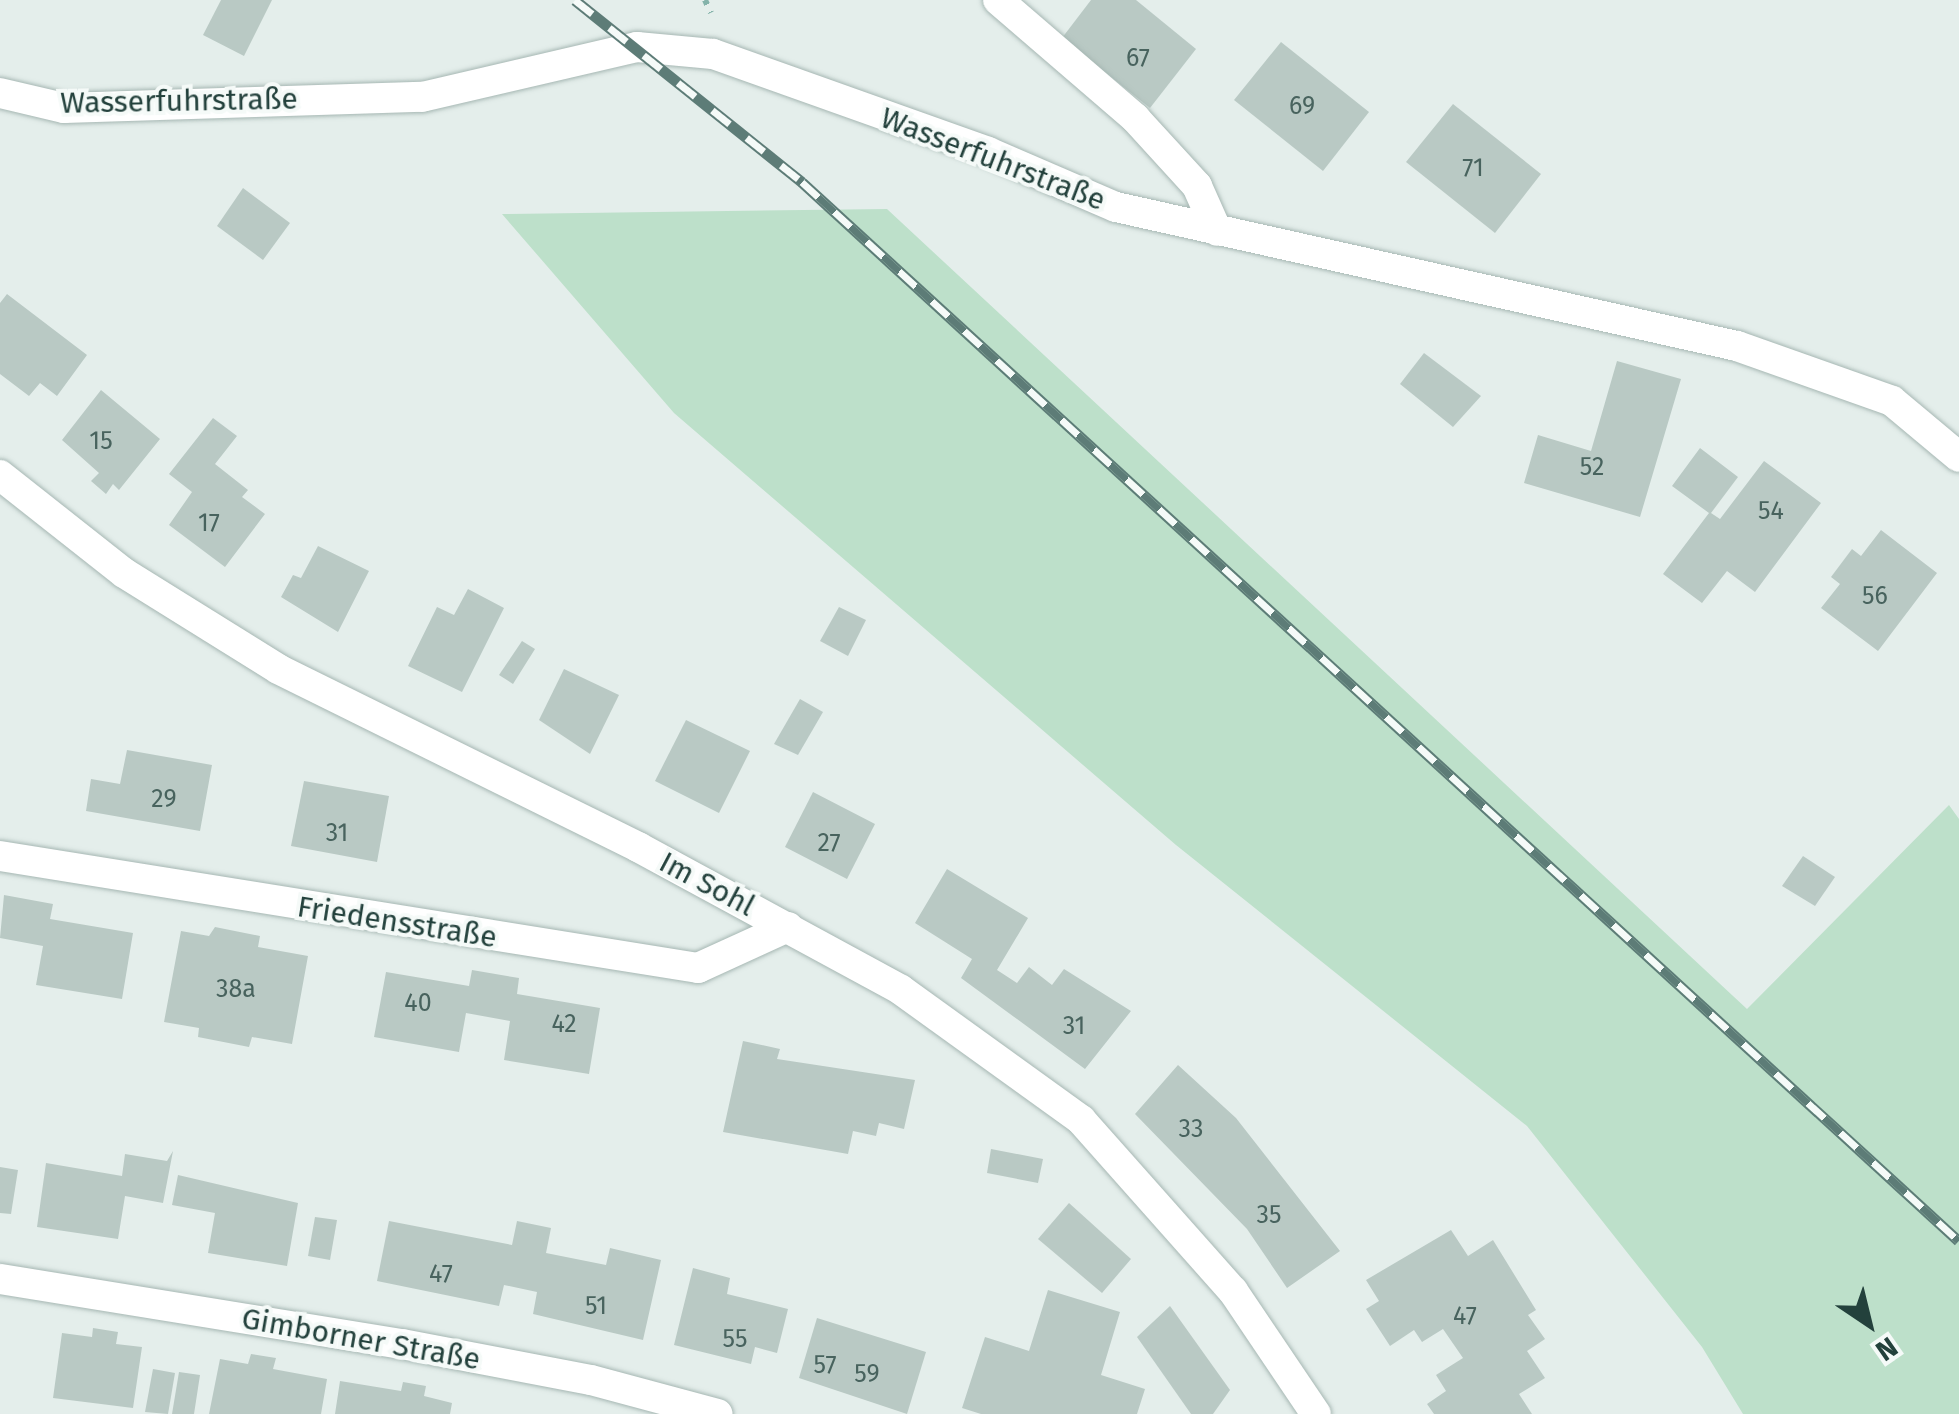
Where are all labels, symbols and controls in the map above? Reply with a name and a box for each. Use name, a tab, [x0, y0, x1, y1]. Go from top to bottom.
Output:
house number: 67	[1126, 43, 1150, 73]
street label: Wasserfuhrstraße	[60, 81, 298, 121]
house number: 69	[1289, 91, 1315, 121]
street label: Wasserfuhrstraße	[876, 100, 1110, 218]
house number: 71	[1462, 153, 1484, 183]
house number: 15	[89, 426, 113, 456]
house number: 52	[1580, 452, 1604, 482]
house number: 54	[1758, 496, 1784, 526]
house number: 17	[198, 508, 220, 538]
house number: 56	[1862, 581, 1888, 611]
house number: 29	[151, 784, 177, 814]
house number: 31	[326, 818, 348, 848]
house number: 27	[817, 828, 841, 858]
street label: Im Sohl	[653, 844, 761, 924]
street label: Friedensstraße	[295, 888, 499, 956]
house number: 38a	[216, 974, 256, 1004]
house number: 40	[404, 988, 432, 1018]
house number: 42	[551, 1009, 577, 1039]
house number: 31	[1063, 1011, 1085, 1041]
house number: 33	[1179, 1114, 1203, 1144]
house number: 35	[1257, 1200, 1281, 1230]
house number: 47	[429, 1259, 453, 1289]
north arrow	[1819, 1274, 1919, 1374]
house number: 51	[585, 1291, 607, 1321]
street label: Gimborner Straße	[239, 1300, 483, 1378]
house number: 47	[1453, 1301, 1477, 1331]
house number: 55	[723, 1324, 747, 1354]
text: N	[1869, 1330, 1904, 1368]
house number: 57	[813, 1350, 837, 1380]
house number: 59	[854, 1359, 880, 1389]

